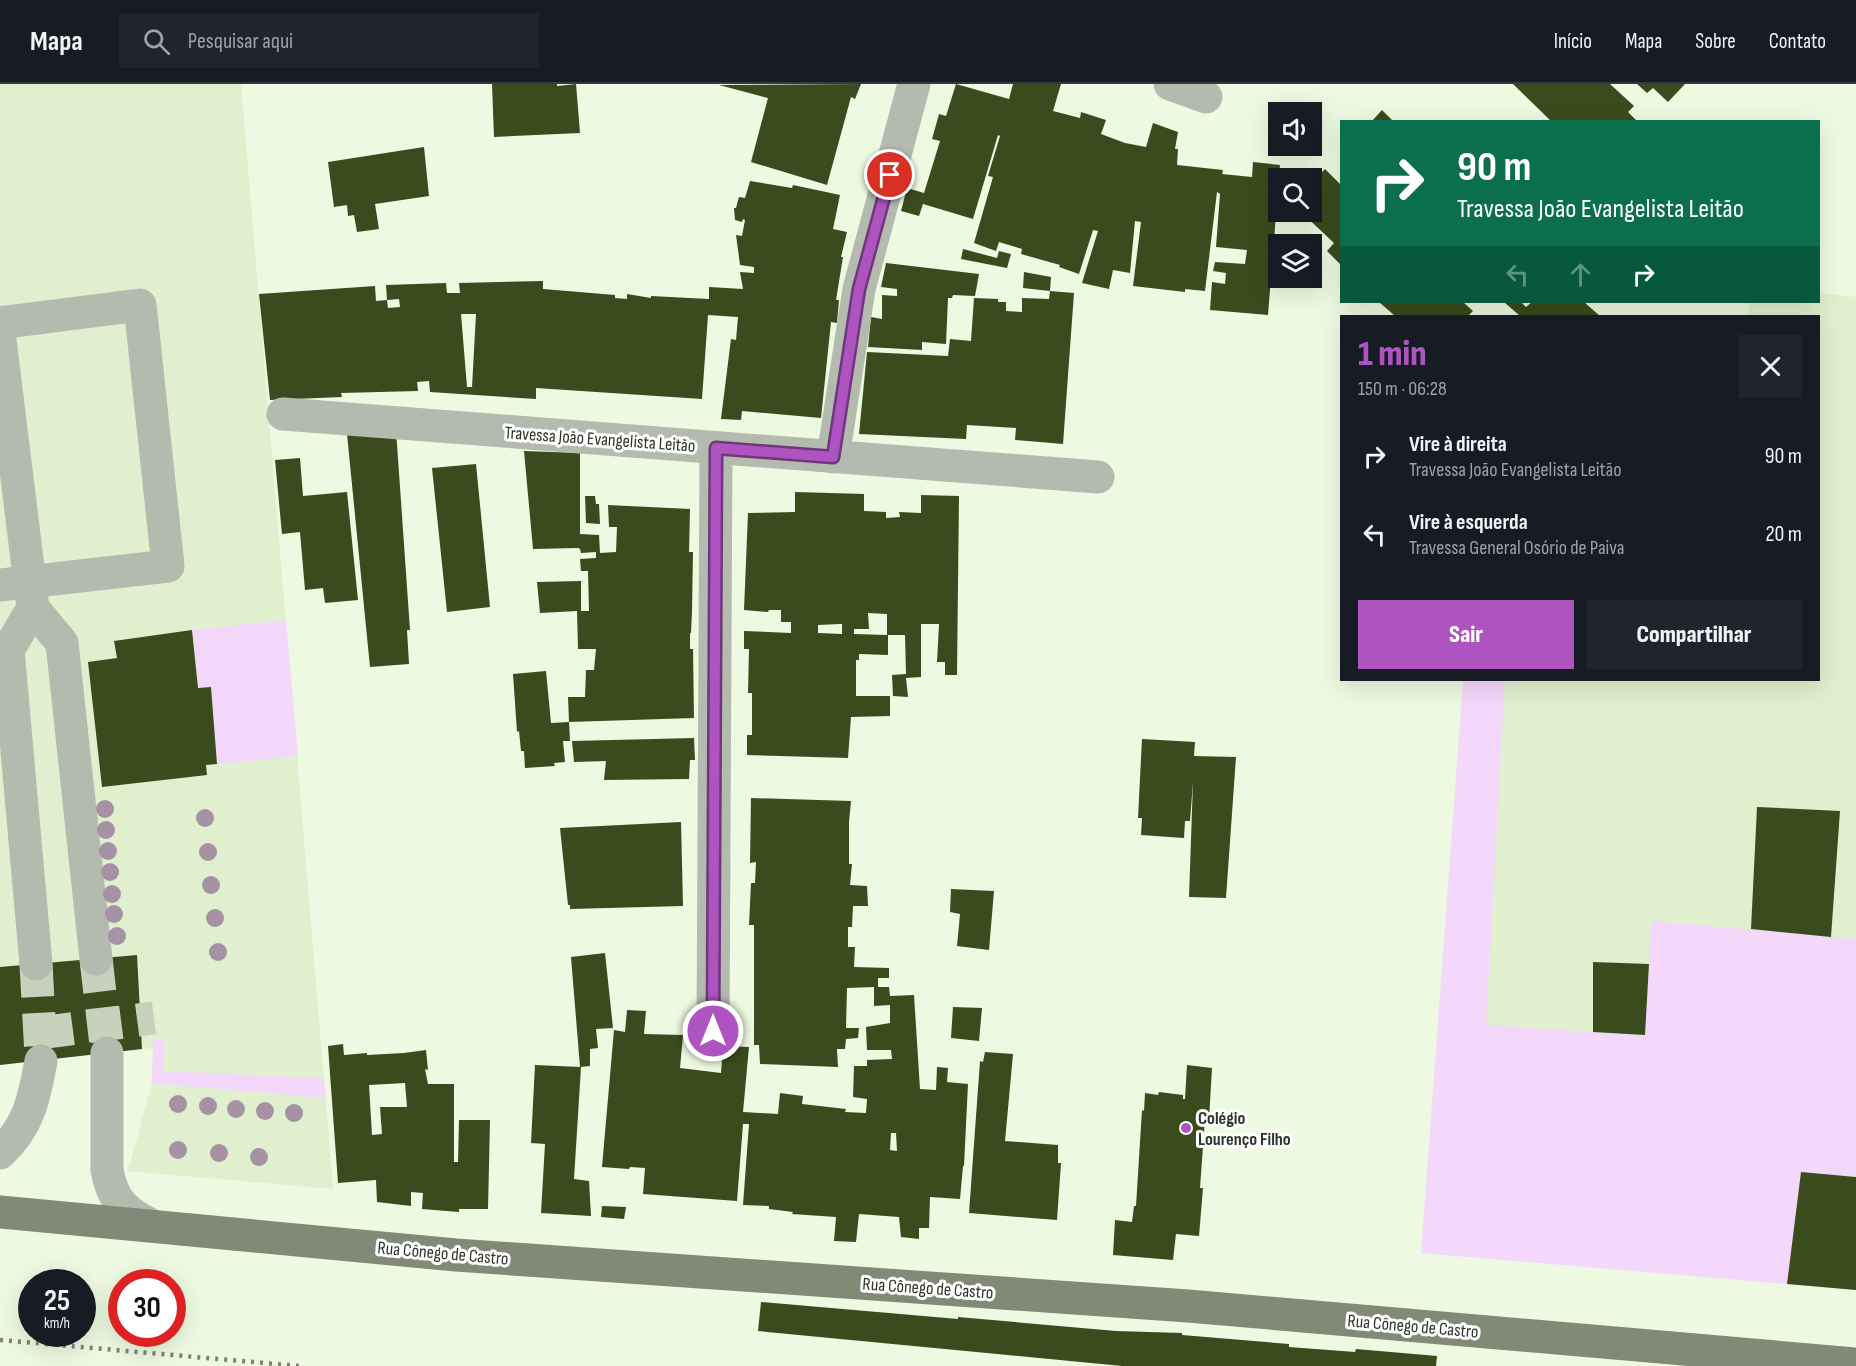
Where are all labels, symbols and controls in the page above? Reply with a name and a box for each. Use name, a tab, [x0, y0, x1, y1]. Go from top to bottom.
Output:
search box	[119, 14, 539, 68]
text: Mapa	[30, 25, 83, 58]
icon: search	[140, 25, 173, 58]
text: Pesquisar aqui	[188, 28, 293, 55]
text: Início	[1554, 29, 1592, 54]
text: Mapa	[1625, 29, 1662, 54]
text: Sobre	[1695, 29, 1736, 54]
text: Contato	[1769, 29, 1826, 54]
map controls	[1268, 102, 1322, 288]
button: sound	[1268, 102, 1322, 156]
text: 90 m	[1457, 142, 1531, 193]
icon: right	[1358, 144, 1436, 222]
pin	[864, 149, 915, 200]
icon: arrive	[873, 158, 906, 191]
button: search	[1268, 168, 1322, 222]
text: Travessa João Evangelista Leitão	[1457, 193, 1744, 225]
button: layers	[1268, 234, 1322, 288]
icon: left	[1501, 258, 1534, 291]
icon: ahead	[1564, 258, 1597, 291]
icon: right	[1627, 258, 1660, 291]
text: 1 min	[1358, 333, 1426, 376]
button: close	[1739, 335, 1802, 398]
text: 150 m · 06:28	[1358, 377, 1447, 401]
street label: Travessa João Evangelista Leitão	[504, 422, 696, 457]
text: Vire à direita	[1409, 431, 1507, 458]
icon: right	[1358, 440, 1391, 473]
text: 90 m	[1765, 443, 1802, 470]
text: Travessa João Evangelista Leitão	[1409, 458, 1621, 482]
text: Vire à esquerda	[1409, 509, 1528, 536]
icon: left	[1358, 518, 1391, 551]
text: 20 m	[1766, 521, 1802, 548]
text: Travessa General Osório de Paiva	[1409, 536, 1624, 560]
button: Sair	[1358, 600, 1574, 669]
button: Compartilhar	[1586, 600, 1802, 669]
position arrow	[681, 999, 745, 1063]
place label: Colégio Lourenço Filho	[1198, 1108, 1291, 1150]
marker: Colégio Lourenço Filho	[1179, 1121, 1193, 1135]
street label: Rua Cônego de Castro	[377, 1237, 509, 1270]
speed limit sign: 30	[108, 1269, 186, 1347]
street label: Rua Cônego de Castro	[862, 1273, 994, 1304]
text: 25	[44, 1283, 70, 1319]
street label: Rua Cônego de Castro	[1347, 1310, 1479, 1343]
text: km/h	[44, 1314, 70, 1333]

